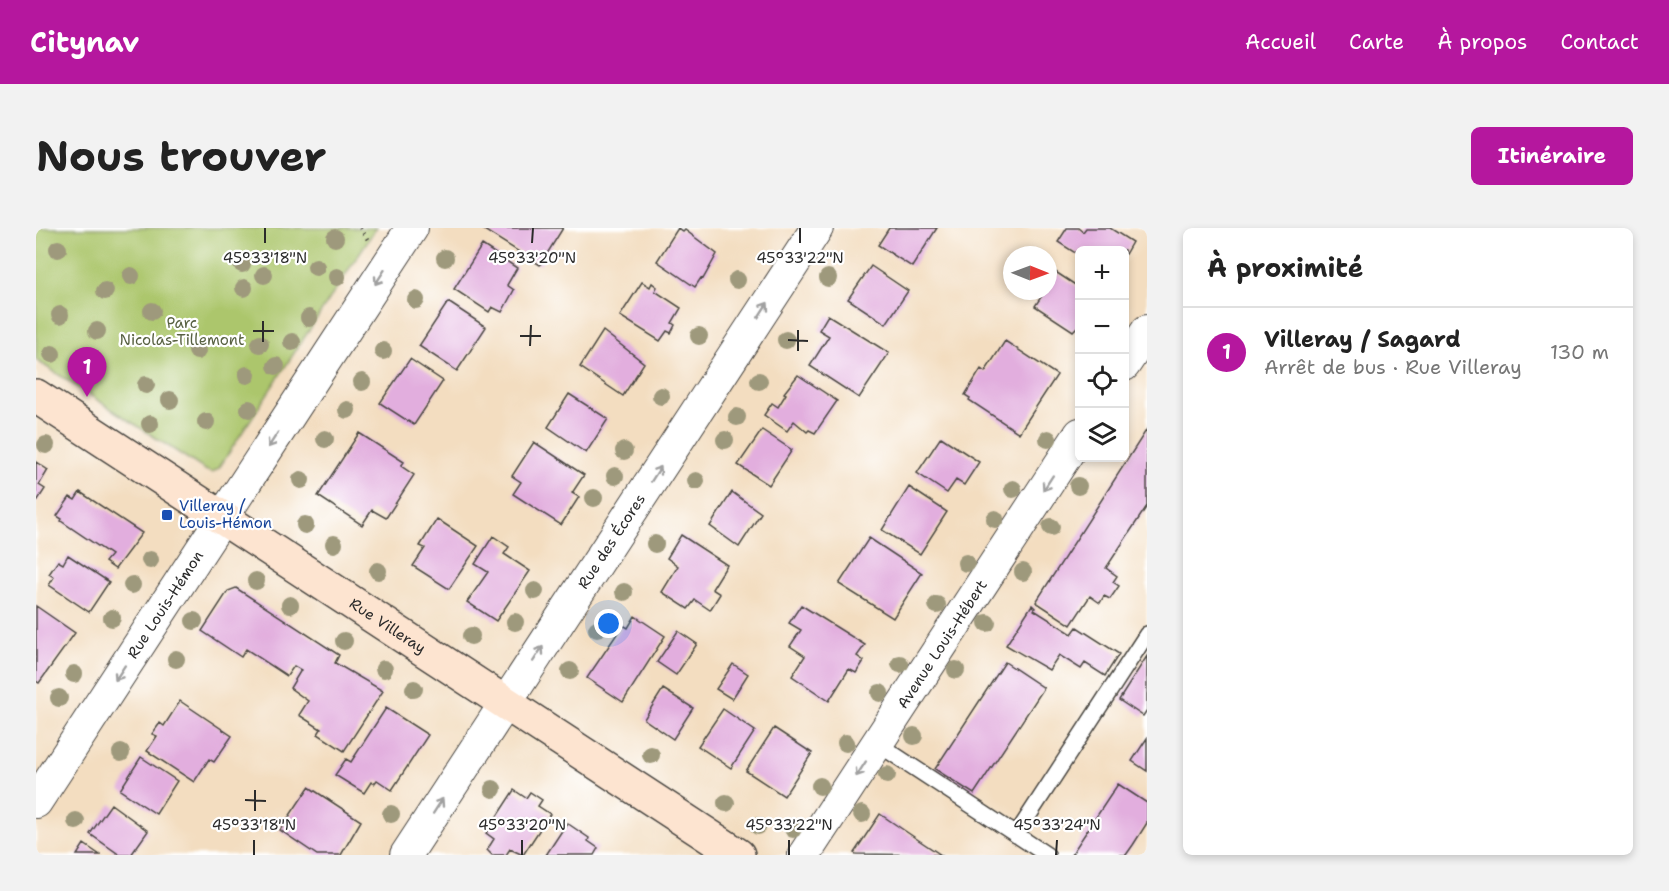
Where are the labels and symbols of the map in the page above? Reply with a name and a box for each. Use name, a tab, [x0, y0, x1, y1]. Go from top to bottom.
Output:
north arrow	[1003, 246, 1057, 300]
text: 45°33'18"N	[223, 248, 307, 268]
text: 45°33'20"N	[488, 248, 576, 268]
text: 45°33'22"N	[756, 248, 844, 268]
one-way arrow	[374, 268, 386, 285]
one-way arrow	[757, 302, 769, 319]
park label: Parc Nicolas-Tillemont	[119, 313, 245, 350]
pin: 1	[68, 348, 106, 397]
one-way arrow	[266, 431, 278, 448]
one-way arrow	[650, 465, 663, 482]
one-way arrow	[1041, 474, 1053, 491]
street label: Rue des Écores	[573, 490, 650, 593]
place label: Villeray / Louis-Hémon	[179, 496, 272, 533]
marker: Villeray / Louis-Hémon	[160, 508, 174, 522]
street label: Rue Louis-Hémon	[123, 547, 208, 662]
street label: Avenue Louis-Hébert	[893, 576, 992, 713]
street label: Rue Villeray	[345, 594, 430, 658]
your location	[594, 609, 623, 638]
one-way arrow	[532, 646, 545, 663]
one-way arrow	[114, 664, 126, 681]
one-way arrow	[854, 761, 867, 778]
one-way arrow	[433, 798, 445, 815]
text: 45°33'18"N	[212, 815, 296, 835]
text: 45°33'20"N	[478, 815, 566, 835]
text: 45°33'22"N	[745, 815, 833, 835]
text: 45°33'24"N	[1013, 815, 1101, 835]

